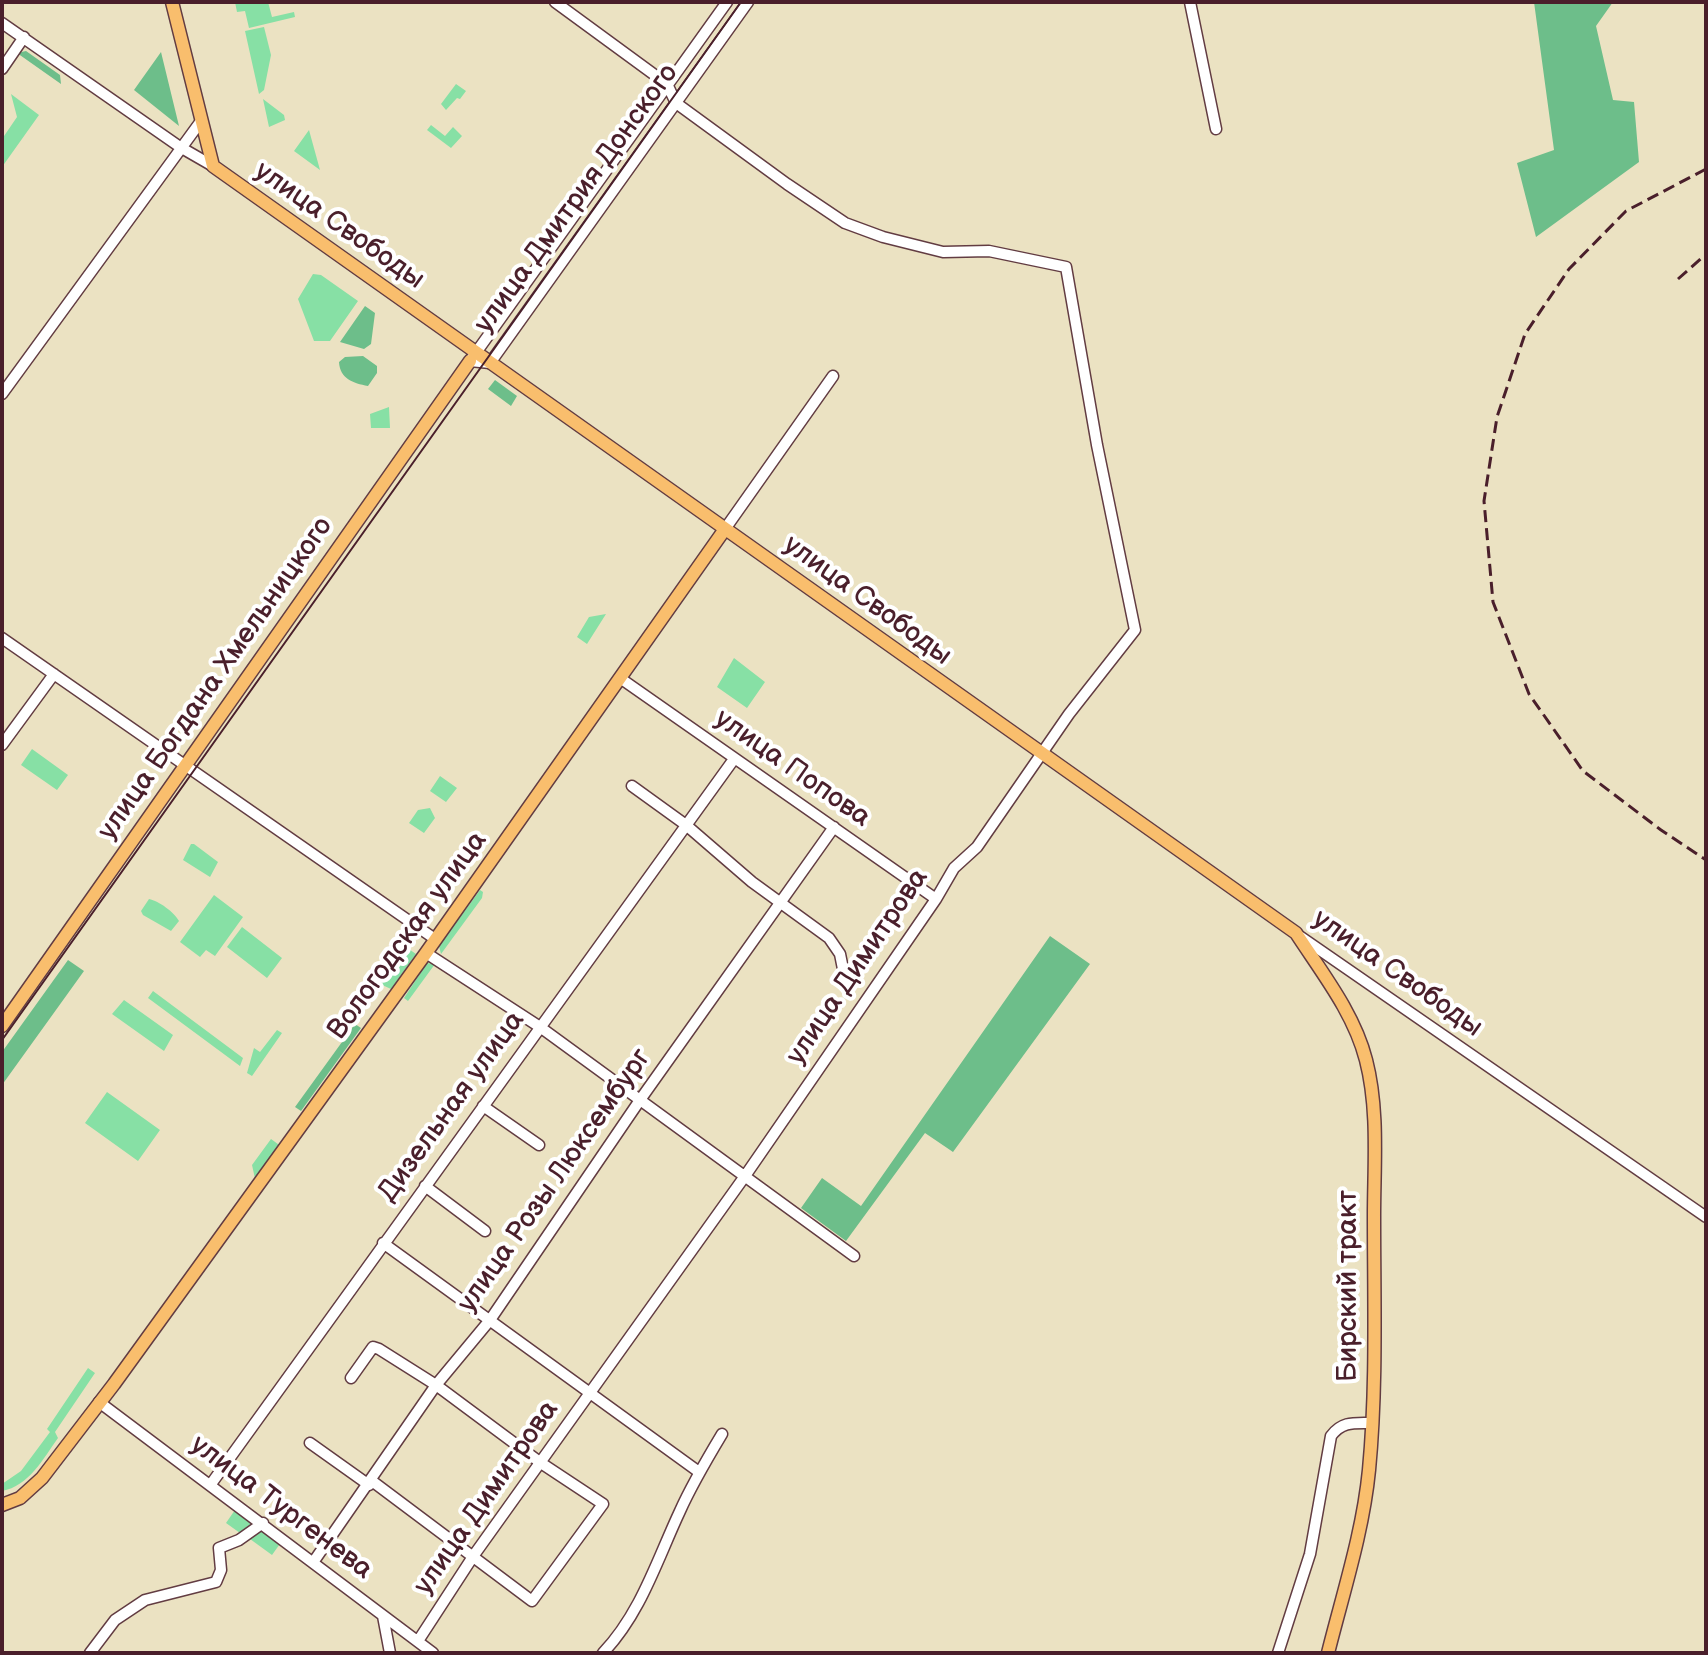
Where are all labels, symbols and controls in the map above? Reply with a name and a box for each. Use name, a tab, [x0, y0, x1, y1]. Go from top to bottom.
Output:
street label: улица Дмитрия Донского	[468, 58, 686, 340]
street label: улица Свободы	[248, 155, 430, 297]
street label: улица Богдана Хмельницкого	[91, 511, 341, 847]
street label: улица Свободы	[776, 529, 958, 673]
street label: улица Попова	[708, 703, 876, 835]
street label: Вологодская улица	[321, 825, 495, 1047]
street label: улица Димитрова	[780, 863, 936, 1071]
street label: улица Свободы	[1306, 903, 1488, 1045]
street label: Дизельная улица	[372, 1005, 532, 1209]
street label: улица Розы Люксембург	[451, 1043, 659, 1319]
street label: Бирский тракт	[1332, 1190, 1366, 1382]
street label: улица Димитрова	[408, 1394, 566, 1602]
street label: улица Тургенева	[183, 1429, 379, 1587]

